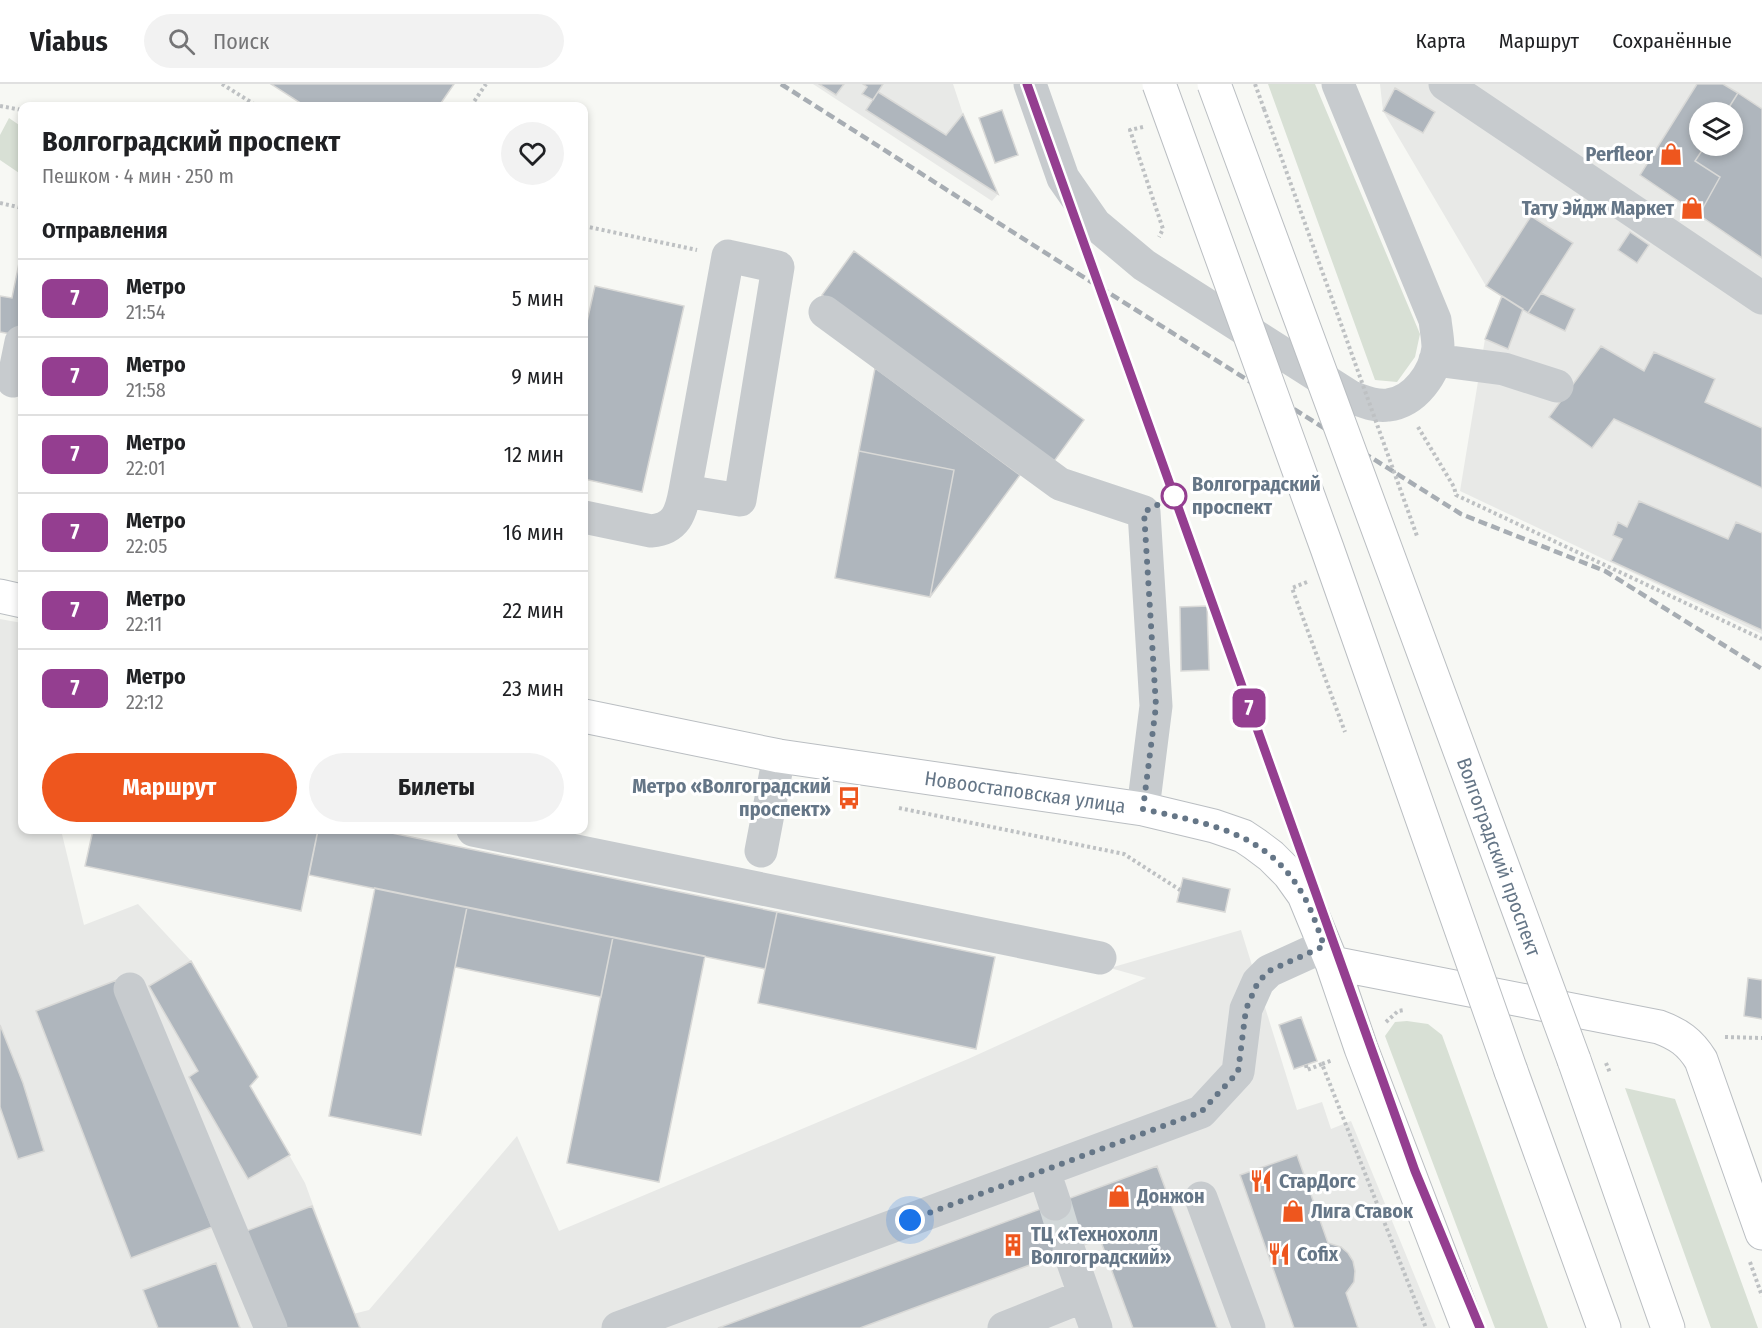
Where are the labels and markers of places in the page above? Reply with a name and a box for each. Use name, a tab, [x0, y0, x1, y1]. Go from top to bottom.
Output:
shop icon: Perfleor	[1658, 141, 1684, 167]
place label: Perfleor	[1586, 142, 1654, 166]
shop icon: Тату Эйдж Маркет	[1679, 195, 1705, 221]
place label: Тату Эйдж Маркет	[1522, 196, 1674, 220]
place label: Волгоградский проспект	[1192, 472, 1321, 519]
marker: Волгоградский проспект	[1161, 483, 1187, 509]
place label: Метро «Волгоградский проспект»	[632, 774, 831, 821]
bus stop icon: Метро «Волгоградский проспект»	[836, 785, 862, 811]
restaurant icon: СтарДогс	[1248, 1168, 1274, 1194]
place label: СтарДогс	[1279, 1169, 1356, 1193]
shop icon: Донжон	[1106, 1183, 1132, 1209]
place label: Донжон	[1136, 1184, 1205, 1208]
shop icon: Лига Ставок	[1280, 1198, 1306, 1224]
place label: Лига Ставок	[1311, 1199, 1414, 1223]
place label: ТЦ «Технохолл Волгоградский»	[1031, 1222, 1172, 1269]
building icon: ТЦ «Технохолл Волгоградский»	[1000, 1232, 1026, 1258]
restaurant icon: Cofix	[1266, 1241, 1292, 1267]
place label: Cofix	[1297, 1242, 1339, 1266]

